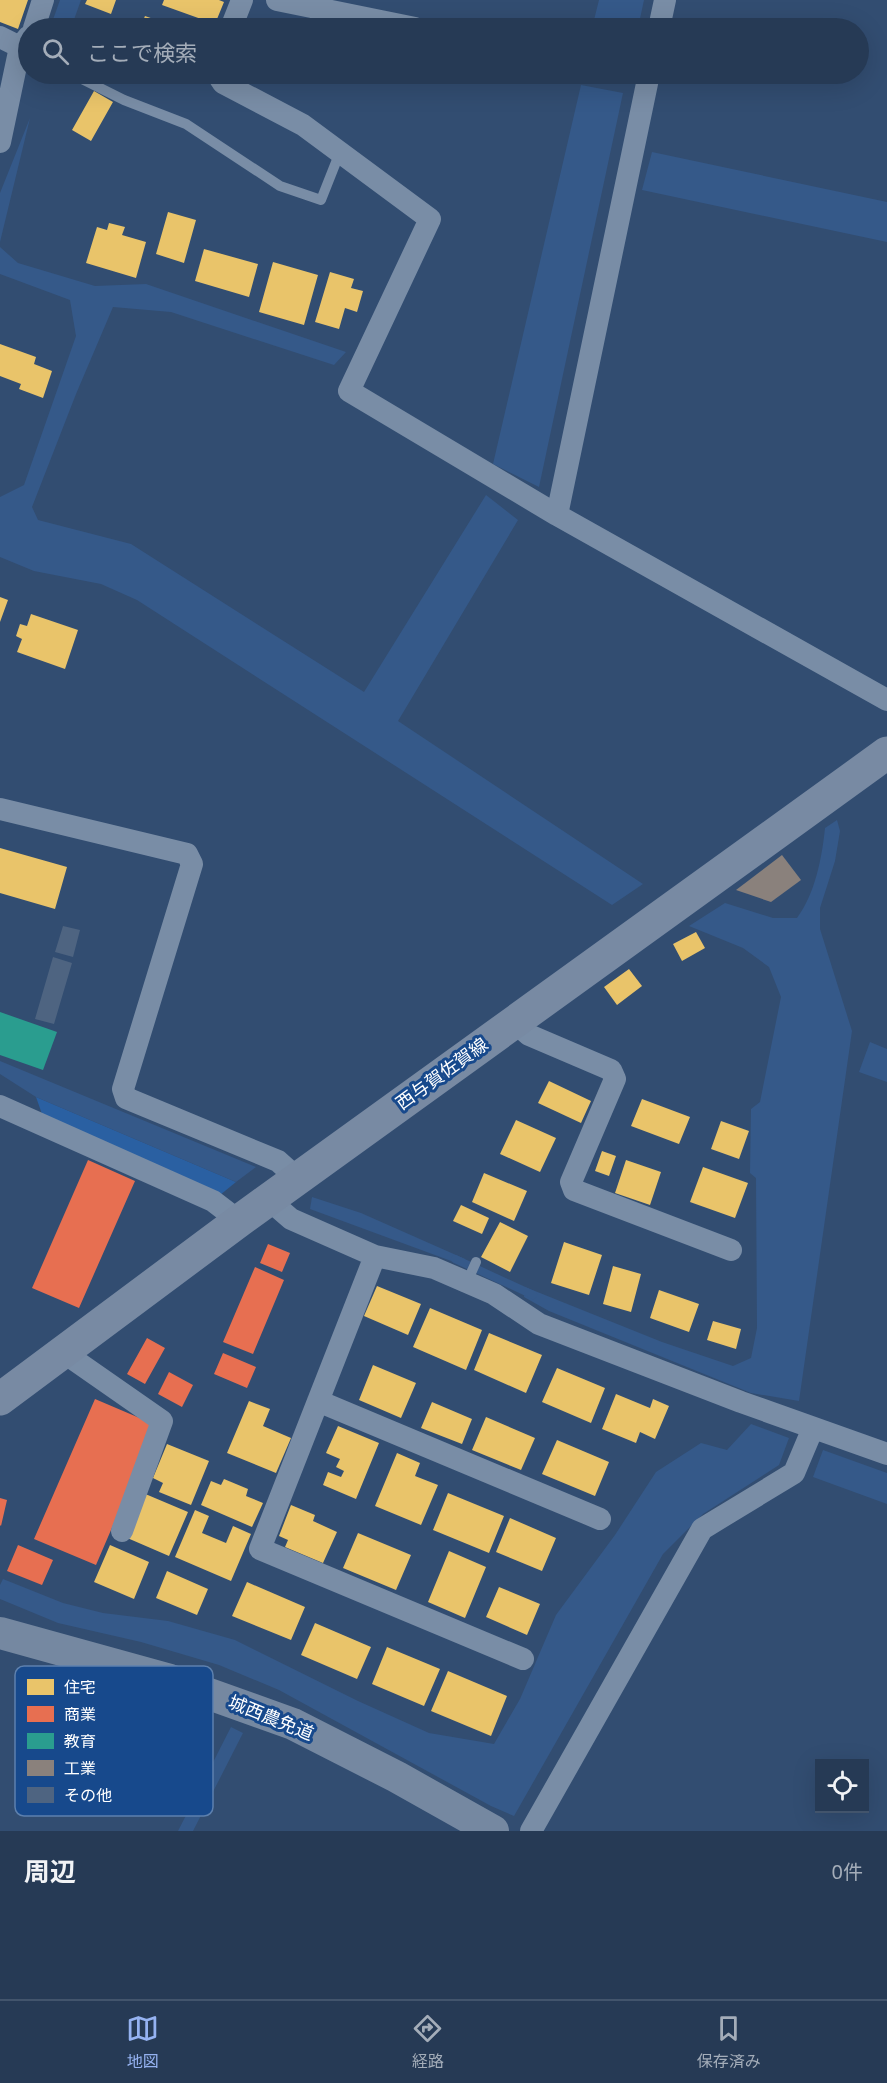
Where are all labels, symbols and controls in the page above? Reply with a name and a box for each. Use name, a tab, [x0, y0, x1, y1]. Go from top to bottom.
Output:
search box	[18, 18, 869, 84]
icon: search	[39, 35, 72, 68]
text: ここで検索	[87, 37, 197, 67]
street label: 西与賀佐賀線	[391, 1032, 492, 1115]
legend	[15, 1666, 213, 1816]
text: 住宅	[64, 1676, 96, 1698]
street label: 城西農免道	[225, 1689, 318, 1745]
text: 商業	[64, 1703, 96, 1725]
text: 教育	[64, 1730, 96, 1752]
text: 工業	[64, 1757, 96, 1779]
map controls	[815, 1759, 869, 1813]
button: locate	[815, 1759, 869, 1813]
text: その他	[64, 1784, 112, 1806]
text: 周辺	[24, 1853, 76, 1889]
text: 0件	[832, 1858, 863, 1885]
tab: 地図	[126, 2012, 159, 2072]
tab: 経路	[411, 2012, 444, 2072]
tab: 保存済み	[697, 2012, 761, 2072]

